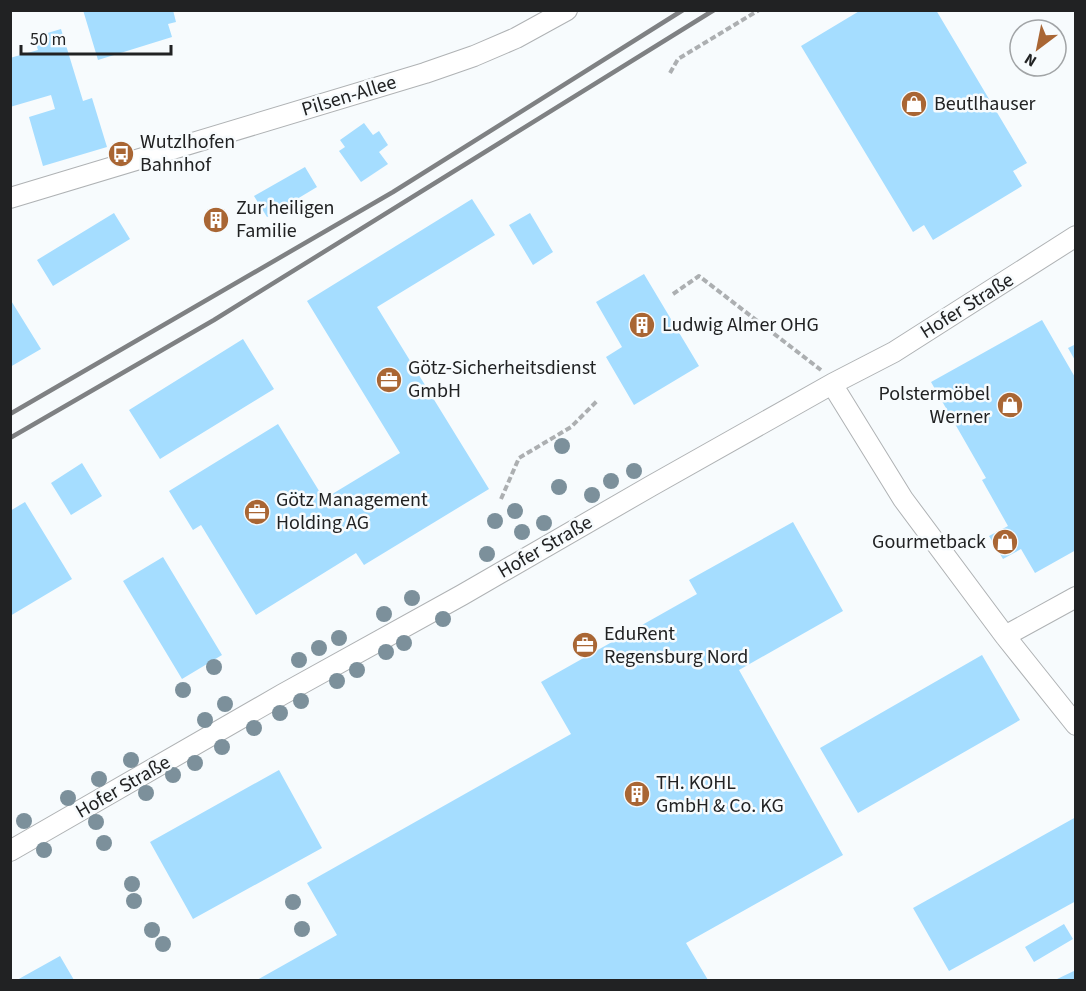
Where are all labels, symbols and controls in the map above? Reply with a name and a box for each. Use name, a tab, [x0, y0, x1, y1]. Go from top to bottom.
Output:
scale bar	[21, 18, 171, 56]
north arrow	[1008, 18, 1068, 78]
text: 50 m	[30, 27, 66, 52]
text: N	[1020, 48, 1041, 72]
street label: Pilsen-Allee	[298, 68, 400, 124]
shop icon: Beutlhauser	[899, 89, 929, 119]
place label: Beutlhauser	[934, 90, 1036, 118]
place label: Wutzlhofen Bahnhof	[140, 128, 235, 179]
bus stop icon: Wutzlhofen Bahnhof	[106, 139, 136, 169]
place label: Zur heiligen Familie	[236, 194, 335, 245]
building icon: Zur heiligen Familie	[201, 205, 231, 235]
street label: Hofer Straße	[915, 266, 1019, 346]
building icon: Ludwig Almer OHG	[627, 310, 657, 340]
place label: Ludwig Almer OHG	[662, 311, 819, 339]
place label: Götz-Sicherheitsdienst GmbH	[408, 354, 597, 405]
office icon: Götz-Sicherheitsdienst GmbH	[374, 365, 404, 395]
place label: Polstermöbel Werner	[878, 380, 990, 431]
shop icon: Polstermöbel Werner	[995, 390, 1025, 420]
place label: Götz Management Holding AG	[276, 486, 428, 537]
office icon: Götz Management Holding AG	[242, 497, 272, 527]
street label: Hofer Straße	[492, 509, 598, 585]
shop icon: Gourmetback	[990, 527, 1020, 557]
place label: Gourmetback	[872, 528, 986, 556]
place label: EduRent Regensburg Nord	[604, 620, 748, 671]
office icon: EduRent Regensburg Nord	[570, 630, 600, 660]
street label: Hofer Straße	[70, 749, 176, 825]
place label: TH. KOHL GmbH & Co. KG	[656, 769, 784, 820]
building icon: TH. KOHL GmbH & Co. KG	[622, 779, 652, 809]

